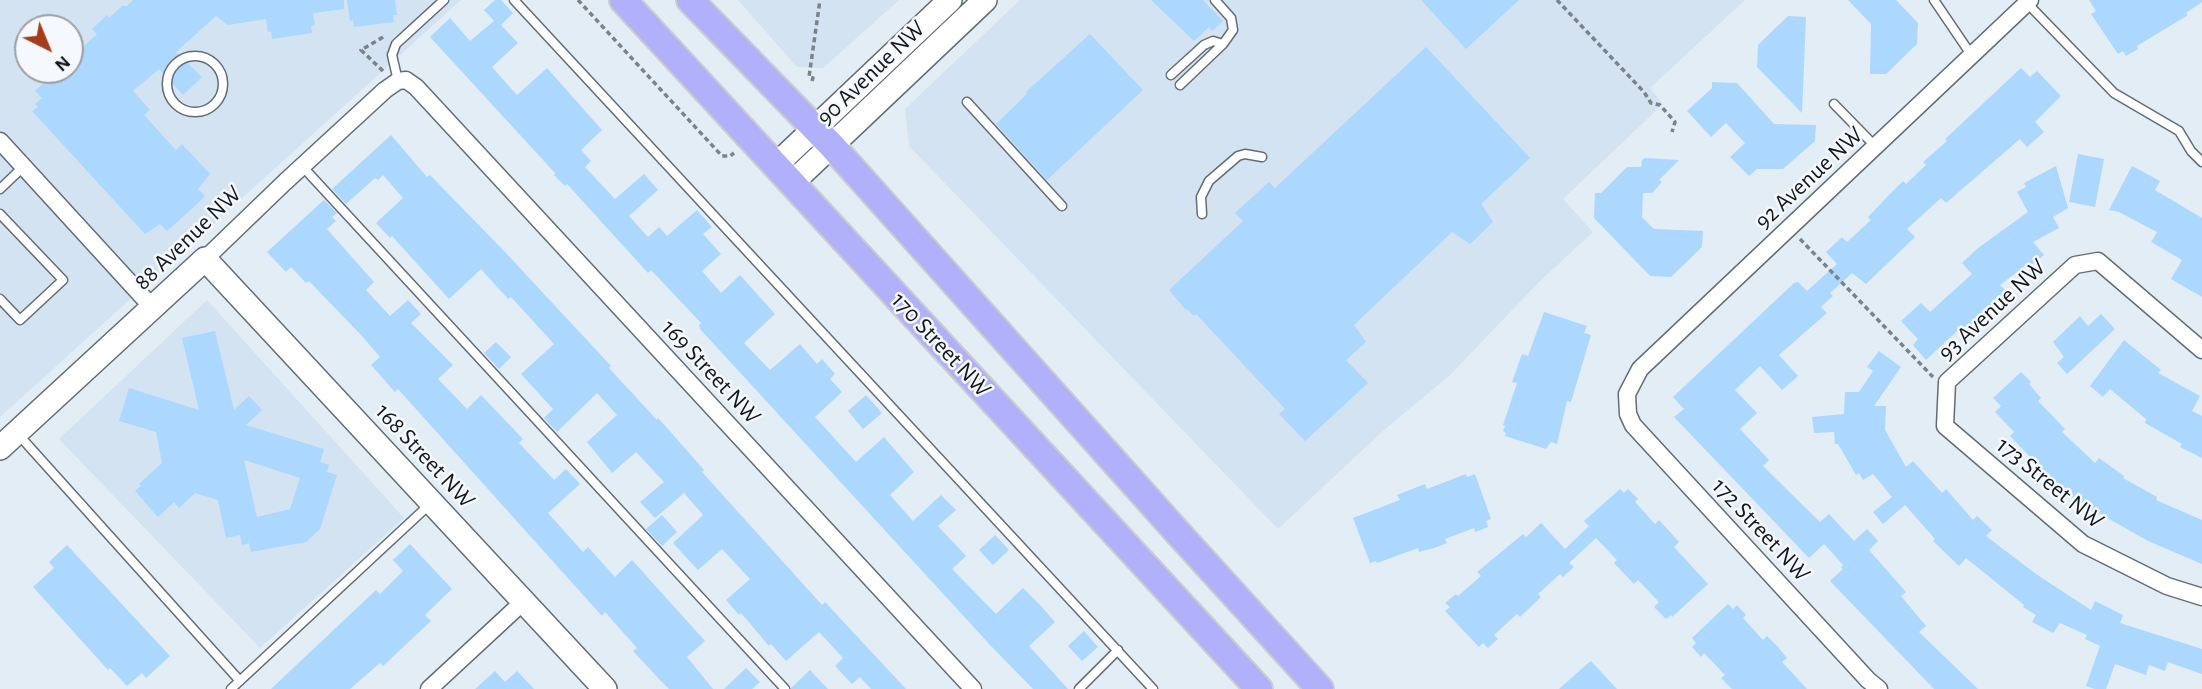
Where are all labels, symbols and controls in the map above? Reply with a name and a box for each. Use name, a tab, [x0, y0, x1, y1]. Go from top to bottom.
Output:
north arrow	[14, 14, 84, 84]
street label: 90 Avenue NW	[811, 14, 931, 132]
text: N	[51, 52, 74, 75]
street label: 92 Avenue NW	[1749, 121, 1869, 235]
street label: 88 Avenue NW	[128, 180, 248, 296]
street label: 93 Avenue NW	[1932, 253, 2052, 367]
street label: 170 Street NW	[885, 287, 997, 403]
street label: 169 Street NW	[655, 314, 767, 430]
street label: 168 Street NW	[369, 398, 481, 514]
street label: 173 Street NW	[1990, 431, 2110, 535]
street label: 172 Street NW	[1706, 472, 1816, 588]

